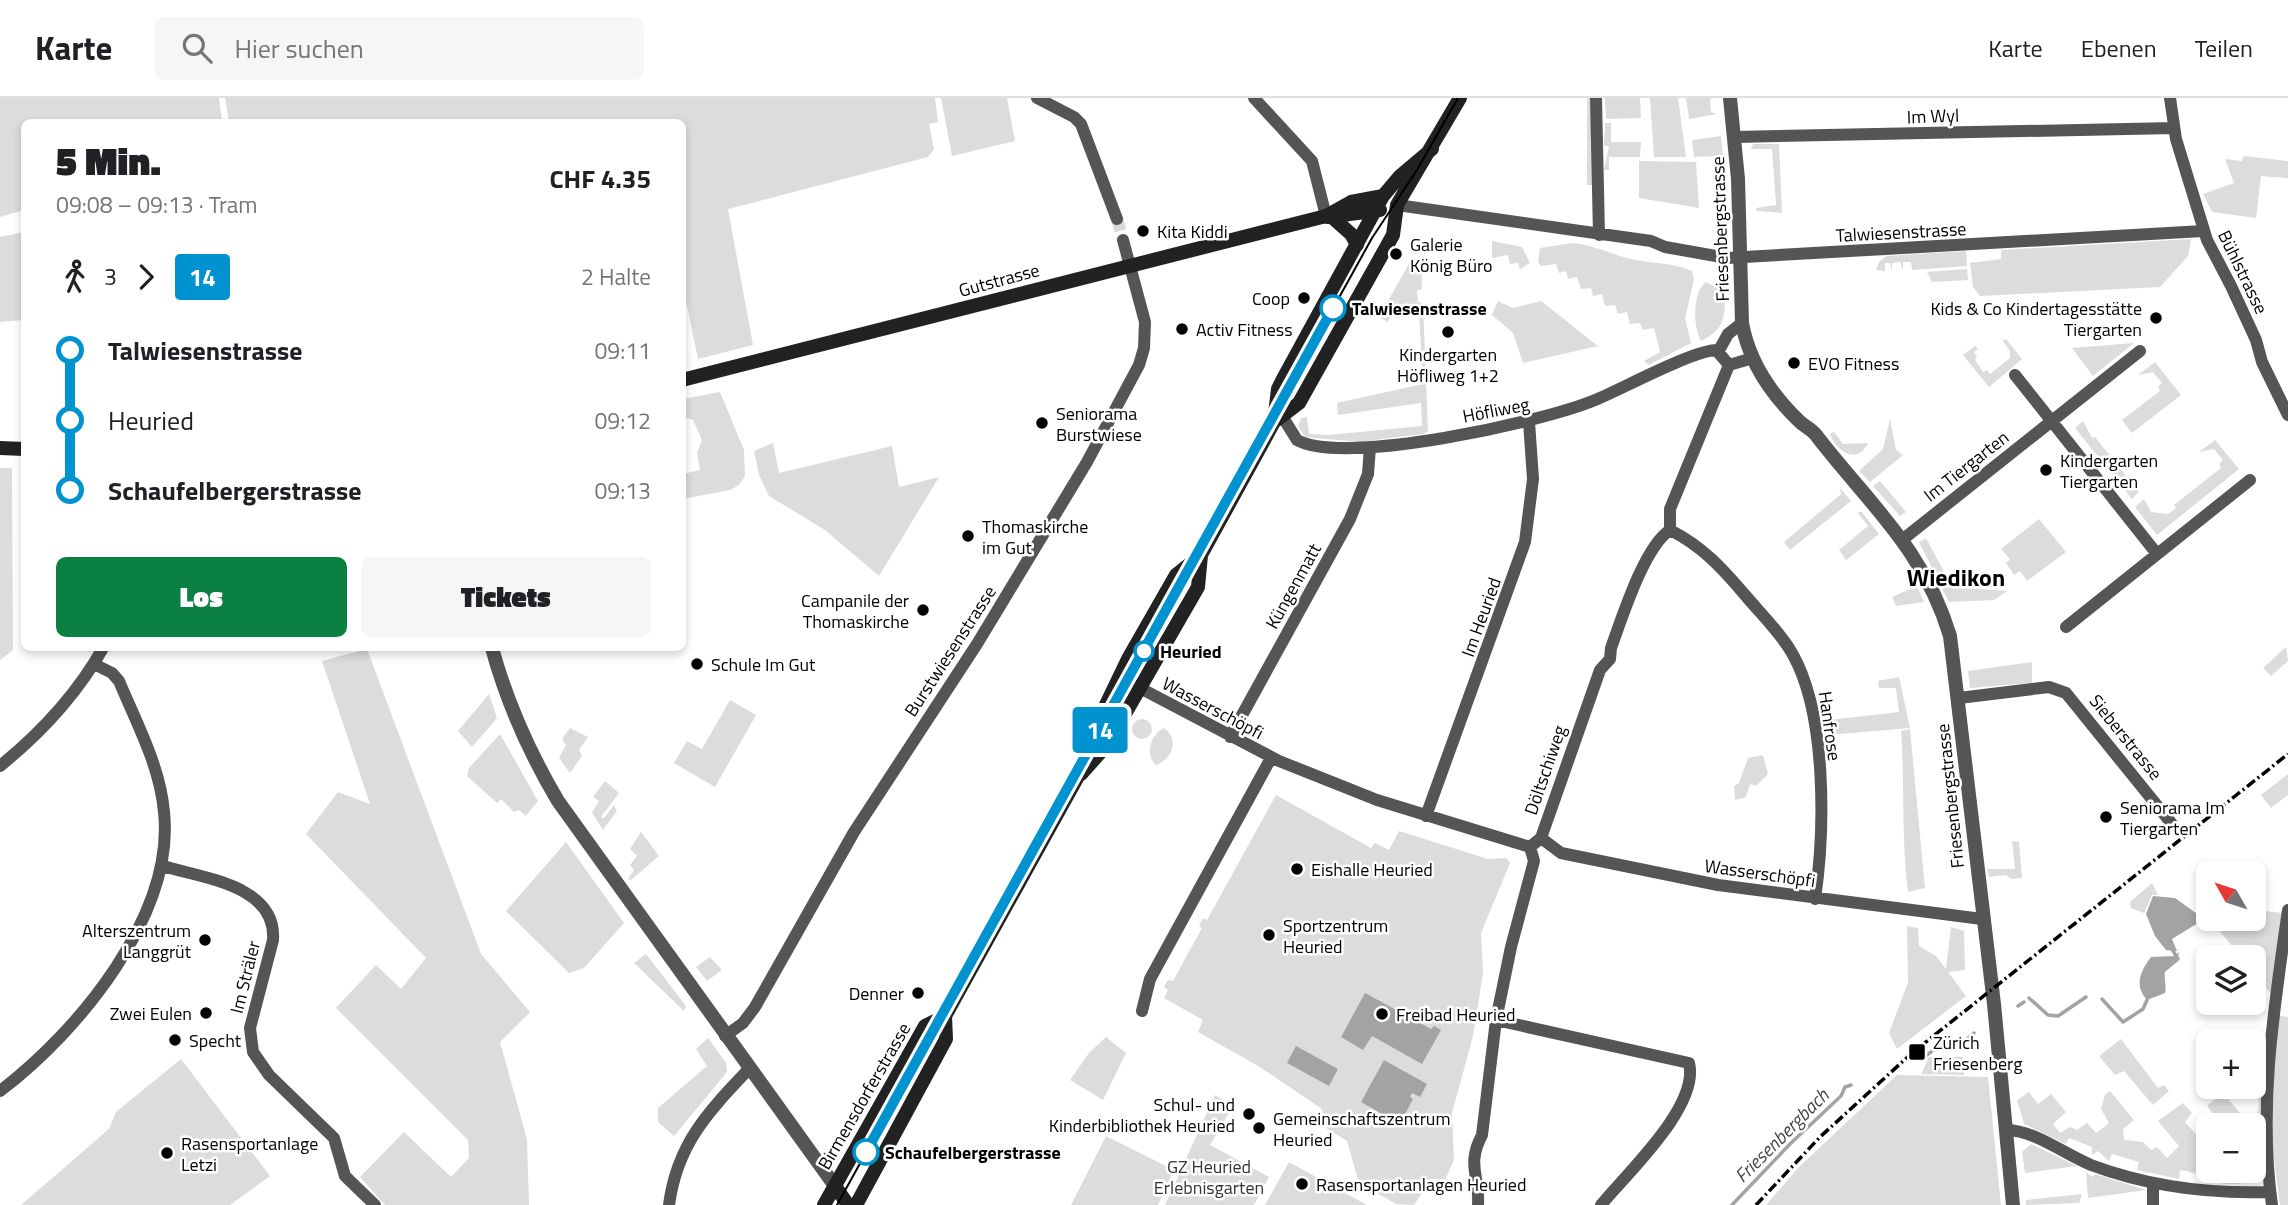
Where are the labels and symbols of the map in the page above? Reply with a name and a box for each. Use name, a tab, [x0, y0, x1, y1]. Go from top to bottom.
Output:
street label: Im Wyl	[1906, 102, 1960, 130]
street label: Friesenbergstrasse	[1704, 156, 1736, 302]
street label: Talwiesenstrasse	[1835, 215, 1967, 249]
place label: Kita Kiddi	[1157, 218, 1228, 245]
marker: Kita Kiddi	[1135, 223, 1151, 239]
street label: Bühlstrasse	[2211, 226, 2275, 318]
place label: Galerie König Büro	[1410, 231, 1493, 279]
marker: Galerie König Büro	[1388, 246, 1404, 262]
street label: Gutstrasse	[956, 256, 1042, 304]
place label: Coop	[1252, 285, 1290, 312]
marker: Coop	[1296, 290, 1312, 306]
marker: Talwiesenstrasse	[1320, 295, 1346, 321]
place label: Talwiesenstrasse	[1352, 295, 1487, 322]
place label: Kids & Co Kindertagesstätte Tiergarten	[1930, 295, 2142, 343]
marker: Kids & Co Kindertagesstätte Tiergarten	[2148, 310, 2164, 326]
place label: Activ Fitness	[1196, 316, 1293, 343]
marker: Activ Fitness	[1174, 321, 1190, 337]
marker: Kindergarten Höfliweg 1+2	[1440, 324, 1456, 340]
place label: Kindergarten Höfliweg 1+2	[1397, 341, 1499, 389]
place label: EVO Fitness	[1808, 350, 1899, 377]
marker: EVO Fitness	[1786, 355, 1802, 371]
street label: Höfliweg	[1460, 390, 1532, 430]
place label: Seniorama Burstwiese	[1056, 400, 1142, 448]
marker: Seniorama Burstwiese	[1034, 415, 1050, 431]
street label: Im Tiergarten	[1918, 424, 2014, 508]
place label: Kindergarten Tiergarten	[2060, 447, 2158, 495]
marker: Kindergarten Tiergarten	[2038, 462, 2054, 478]
place label: Thomaskirche im Gut	[982, 513, 1088, 561]
marker: Thomaskirche im Gut	[960, 528, 976, 544]
street label: Küngenmatt	[1258, 538, 1328, 634]
district label: Wiedikon	[1907, 559, 2005, 595]
street label: Im Heuried	[1454, 573, 1508, 661]
street label: Burstwiesenstrasse	[898, 580, 1002, 722]
place label: Campanile der Thomaskirche	[801, 587, 909, 635]
marker: Campanile der Thomaskirche	[915, 602, 931, 618]
place label: Heuried	[1160, 638, 1222, 665]
marker: Heuried	[1134, 641, 1154, 661]
place label: Schule Im Gut	[711, 651, 816, 678]
marker: Schule Im Gut	[689, 656, 705, 672]
street label: Wasserschöpfi	[1157, 670, 1269, 746]
street label: Sieberstrasse	[2083, 688, 2169, 786]
street label: Hanfrose	[1812, 690, 1848, 762]
line badge: 14	[1068, 707, 1132, 753]
street label: Döltschiweg	[1517, 721, 1573, 819]
street label: Friesenbergstrasse	[1929, 722, 1971, 870]
place label: Seniorama Im Tiergarten	[2120, 794, 2225, 842]
marker: Seniorama Im Tiergarten	[2098, 809, 2114, 825]
street label: Wasserschöpfi	[1703, 852, 1817, 894]
place label: Eishalle Heuried	[1311, 856, 1433, 883]
marker: Eishalle Heuried	[1289, 861, 1305, 877]
north arrow	[2196, 861, 2266, 931]
place label: Sportzentrum Heuried	[1283, 912, 1388, 960]
place label: Alterszentrum Langgrüt	[82, 917, 192, 965]
marker: Sportzentrum Heuried	[1261, 927, 1277, 943]
marker: Alterszentrum Langgrüt	[197, 932, 213, 948]
street label: Im Sträler	[223, 938, 267, 1016]
place label: Denner	[849, 980, 904, 1007]
marker: Denner	[910, 985, 926, 1001]
place label: Zwei Eulen	[110, 1000, 192, 1027]
place label: Freibad Heuried	[1396, 1001, 1516, 1028]
marker: Zwei Eulen	[198, 1005, 214, 1021]
marker: Freibad Heuried	[1374, 1006, 1390, 1022]
street label: Birmensdorferstrasse	[811, 1018, 917, 1174]
place label: Specht	[189, 1027, 242, 1054]
place label: Zürich Friesenberg	[1933, 1029, 2022, 1077]
marker: Specht	[167, 1032, 183, 1048]
marker: Zürich Friesenberg	[1907, 1042, 1927, 1062]
water label: Friesenbergbach	[1727, 1081, 1835, 1189]
place label: Schul- und Kinderbibliothek Heuried	[1049, 1091, 1235, 1139]
place label: Gemeinschaftszentrum Heuried	[1273, 1105, 1450, 1153]
marker: Schul- und Kinderbibliothek Heuried	[1241, 1106, 1257, 1122]
marker: Gemeinschaftszentrum Heuried	[1251, 1120, 1267, 1136]
place label: Rasensportanlage Letzi	[181, 1130, 318, 1178]
marker: Schaufelbergerstrasse	[853, 1139, 879, 1165]
place label: Schaufelbergerstrasse	[885, 1139, 1061, 1166]
marker: Rasensportanlage Letzi	[159, 1145, 175, 1161]
park label: GZ Heuried Erlebnisgarten	[1154, 1153, 1264, 1201]
place label: Rasensportanlagen Heuried	[1316, 1171, 1526, 1198]
marker: Rasensportanlagen Heuried	[1294, 1176, 1310, 1192]

